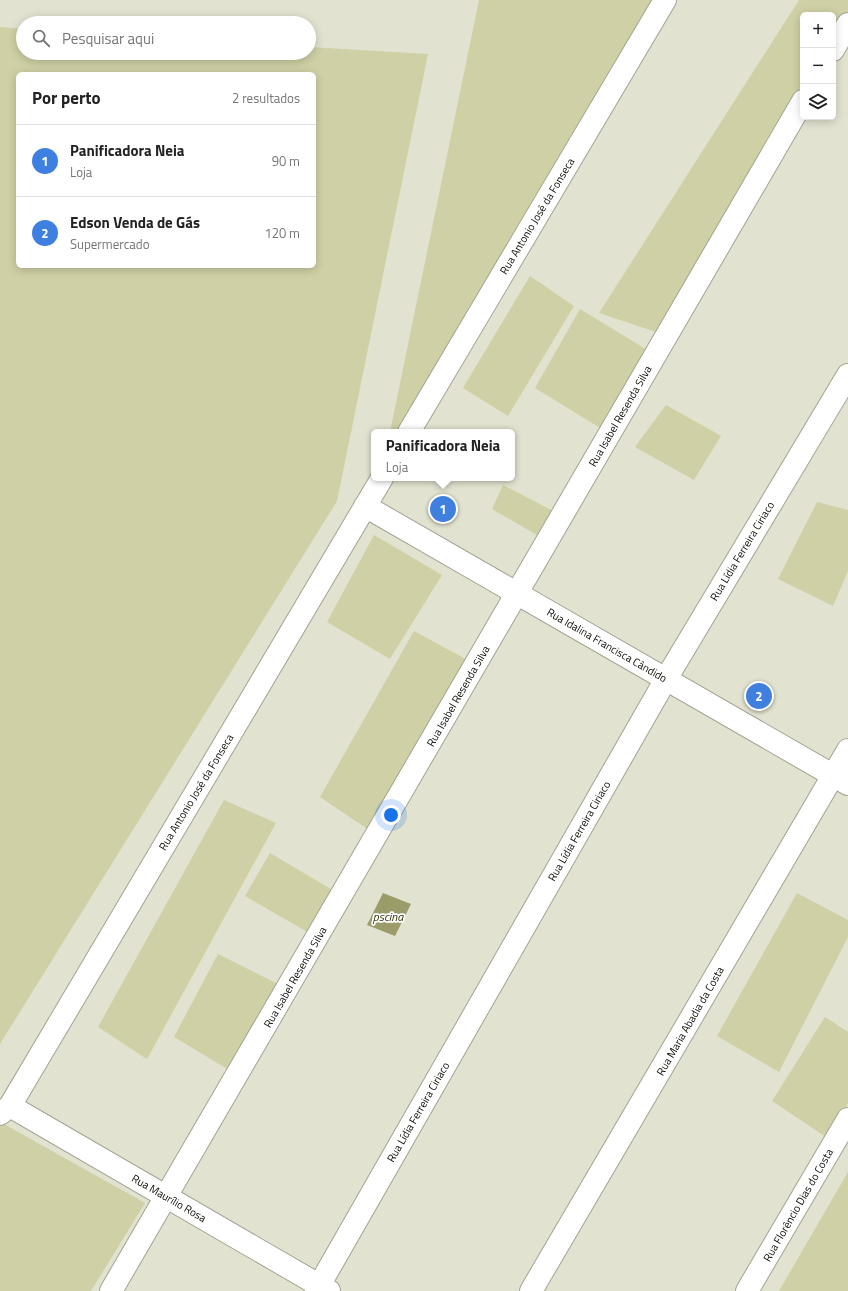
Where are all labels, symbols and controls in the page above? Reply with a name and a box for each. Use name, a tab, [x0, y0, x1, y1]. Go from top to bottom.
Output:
map controls	[800, 12, 836, 120]
button: +	[800, 12, 836, 48]
search box	[16, 16, 316, 60]
icon: search	[30, 27, 52, 49]
text: Pesquisar aqui	[62, 27, 154, 50]
button: −	[800, 48, 836, 84]
button: layers	[800, 84, 836, 120]
text: Por perto	[32, 85, 101, 111]
text: 2 resultados	[232, 88, 300, 108]
text: Panificadora Neia	[70, 139, 184, 162]
text: 1	[41, 151, 49, 171]
text: 90 m	[272, 151, 300, 171]
street label: Rua Antonio José da Fonseca	[496, 154, 578, 277]
text: Loja	[70, 162, 92, 182]
text: Edson Venda de Gás	[70, 211, 200, 234]
text: 2	[41, 223, 49, 243]
text: 120 m	[264, 223, 300, 243]
text: Supermercado	[70, 234, 150, 254]
street label: Rua Isabel Resenda Silva	[584, 362, 656, 470]
popup	[371, 429, 515, 481]
text: Panificadora Neia	[386, 434, 500, 457]
text: Loja	[386, 457, 408, 477]
pin: 1	[430, 494, 456, 524]
street label: Rua Lídia Ferreira Ciriaco	[706, 498, 778, 604]
street label: Rua Idalina Francisca Cândido	[544, 604, 670, 686]
street label: Rua Isabel Resenda Silva	[422, 642, 494, 750]
pin: 2	[746, 681, 772, 711]
street label: Rua Antonio José da Fonseca	[155, 730, 237, 853]
street label: Rua Lídia Ferreira Ciriaco	[544, 778, 614, 884]
your location	[381, 805, 401, 825]
water label: pscina	[373, 907, 404, 926]
street label: Rua Isabel Resenda Silva	[259, 923, 331, 1031]
street label: Rua Maria Abadia da Costa	[652, 963, 728, 1078]
street label: Rua Lídia Ferreira Ciriaco	[383, 1059, 453, 1165]
street label: Rua Florêncio Dias do Costa	[759, 1145, 837, 1264]
street label: Rua Maurílio Rosa	[129, 1170, 210, 1226]

